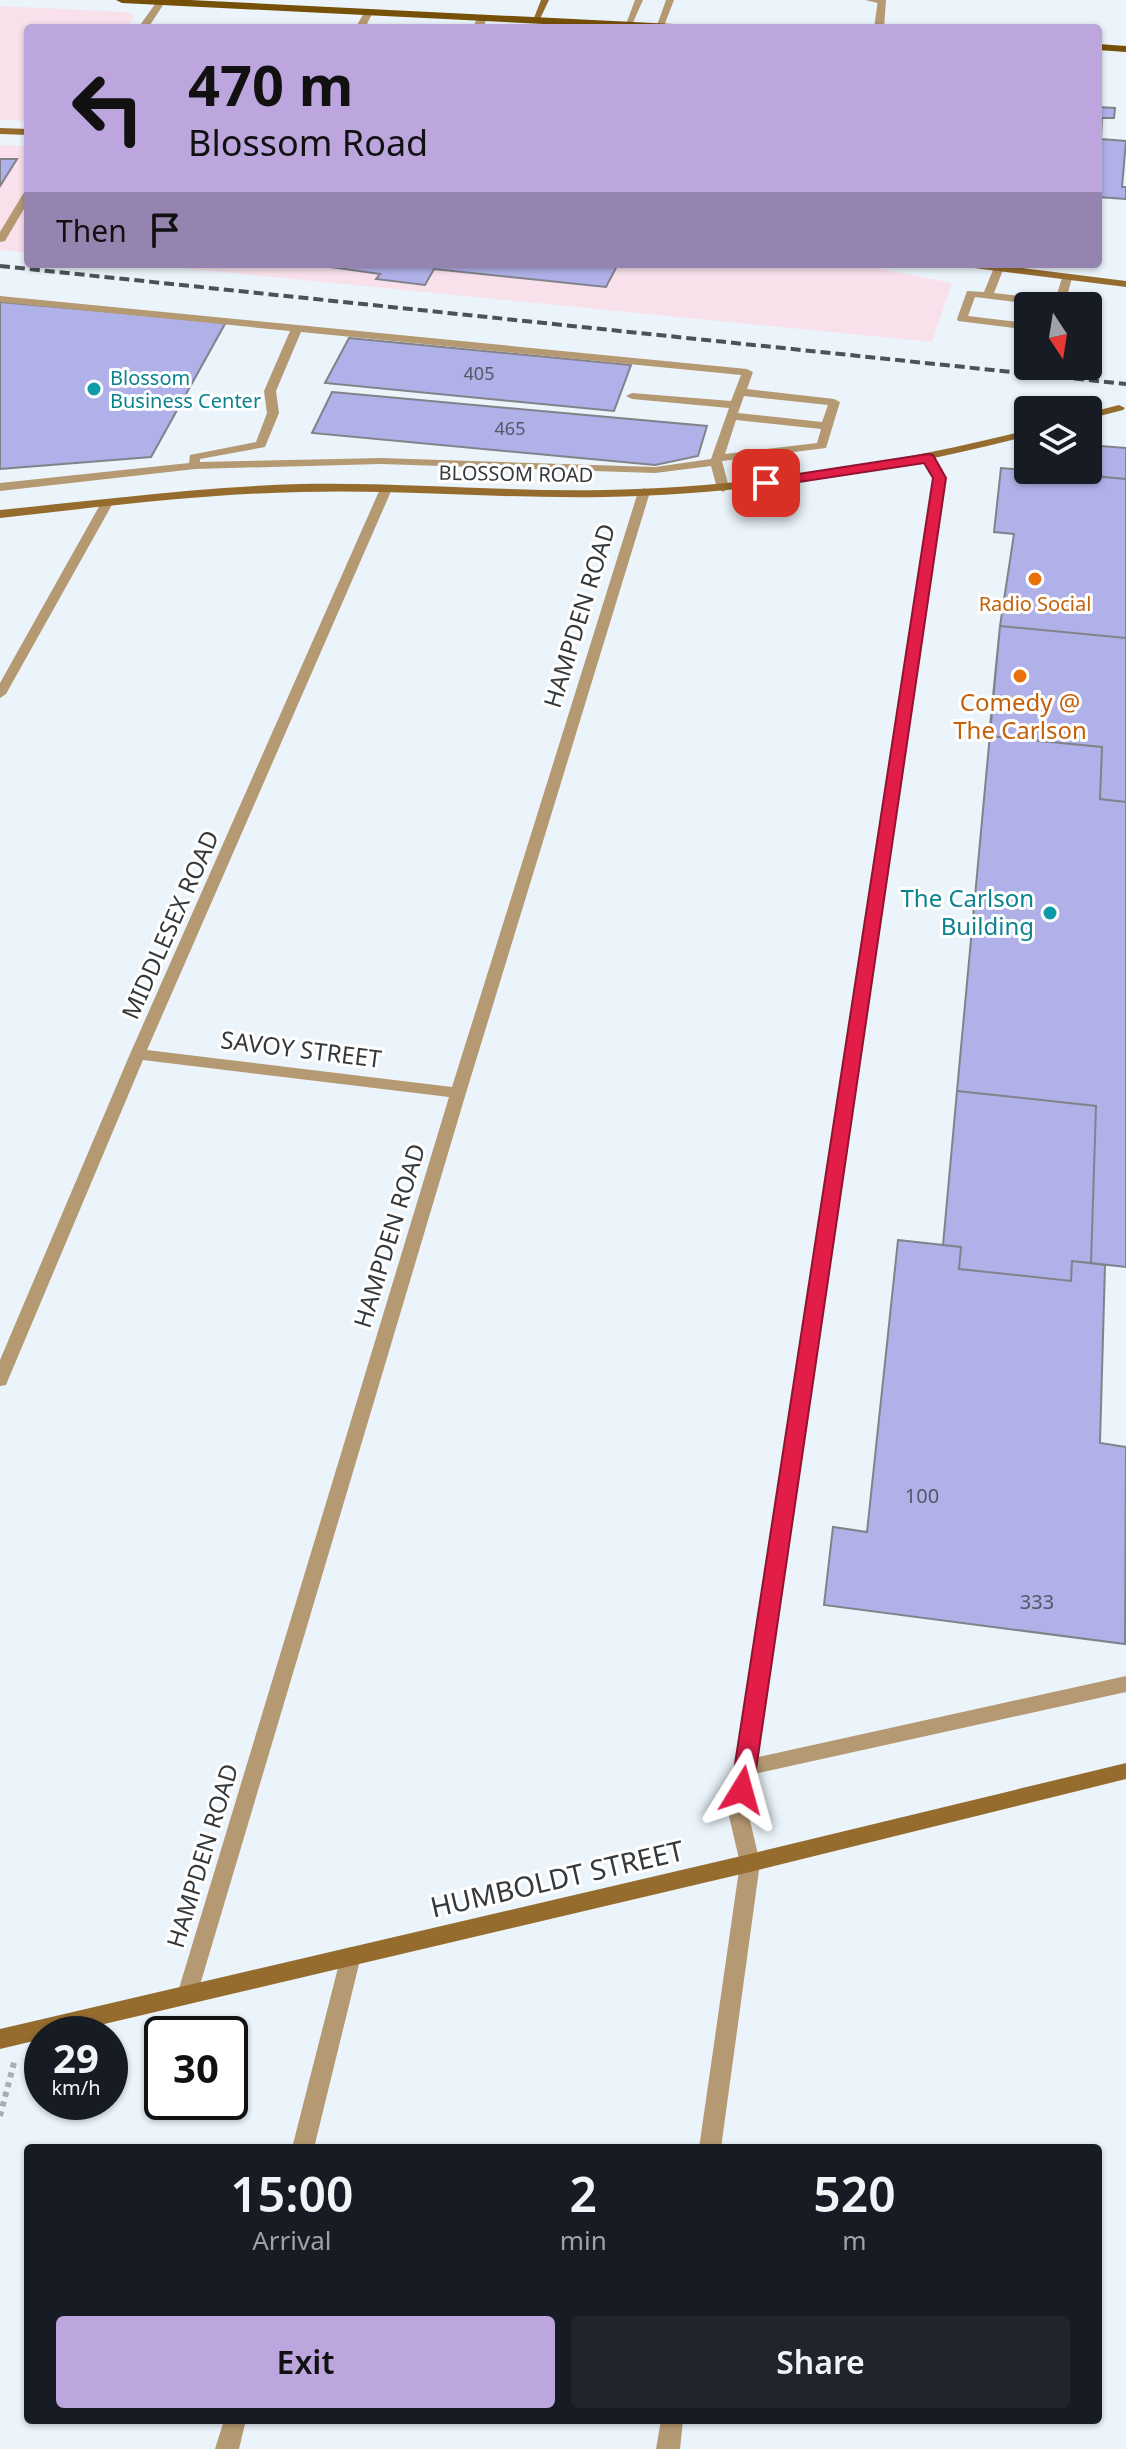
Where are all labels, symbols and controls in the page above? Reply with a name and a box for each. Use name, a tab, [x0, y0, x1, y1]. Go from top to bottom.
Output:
text: 470 m	[188, 46, 353, 122]
icon: left	[56, 56, 160, 160]
text: Blossom Road	[188, 118, 428, 167]
icon: arrive	[143, 208, 187, 252]
text: Then	[56, 210, 127, 251]
north arrow	[1014, 292, 1102, 380]
map controls	[1014, 292, 1102, 484]
house number: 405	[464, 361, 494, 385]
place label: Blossom Business Center	[110, 364, 261, 414]
marker: Blossom Business Center	[85, 380, 103, 398]
button: layers	[1014, 396, 1102, 484]
house number: 465	[495, 416, 525, 440]
pin	[732, 449, 800, 517]
street label: BLOSSOM ROAD	[438, 459, 594, 488]
icon: arrive	[744, 461, 788, 505]
street label: HAMPDEN ROAD	[535, 519, 622, 712]
marker: Radio Social	[1026, 570, 1044, 588]
place label: Radio Social	[979, 590, 1091, 617]
marker: Comedy @ The Carlson	[1011, 667, 1029, 685]
place label: Comedy @ The Carlson	[953, 685, 1087, 746]
street label: MIDDLESEX ROAD	[113, 825, 226, 1024]
place label: The Carlson Building	[900, 881, 1034, 942]
marker: The Carlson Building	[1041, 904, 1059, 922]
street label: SAVOY STREET	[219, 1022, 384, 1075]
street label: HAMPDEN ROAD	[345, 1139, 432, 1332]
house number: 100	[905, 1482, 939, 1509]
house number: 333	[1020, 1588, 1054, 1615]
position arrow	[700, 1748, 784, 1832]
street label: HAMPDEN ROAD	[158, 1759, 245, 1952]
street label: HUMBOLDT STREET	[426, 1830, 688, 1926]
speed limit sign: 30	[144, 2016, 248, 2120]
text: 29	[53, 2030, 99, 2085]
text: km/h	[51, 2074, 101, 2101]
text: 15:00	[230, 2161, 353, 2226]
text: 2	[570, 2161, 597, 2226]
text: 520	[813, 2161, 896, 2226]
text: Arrival	[252, 2222, 332, 2258]
text: min	[560, 2222, 607, 2258]
text: m	[842, 2222, 867, 2258]
button: Exit	[56, 2316, 555, 2408]
button: Share	[571, 2316, 1070, 2408]

